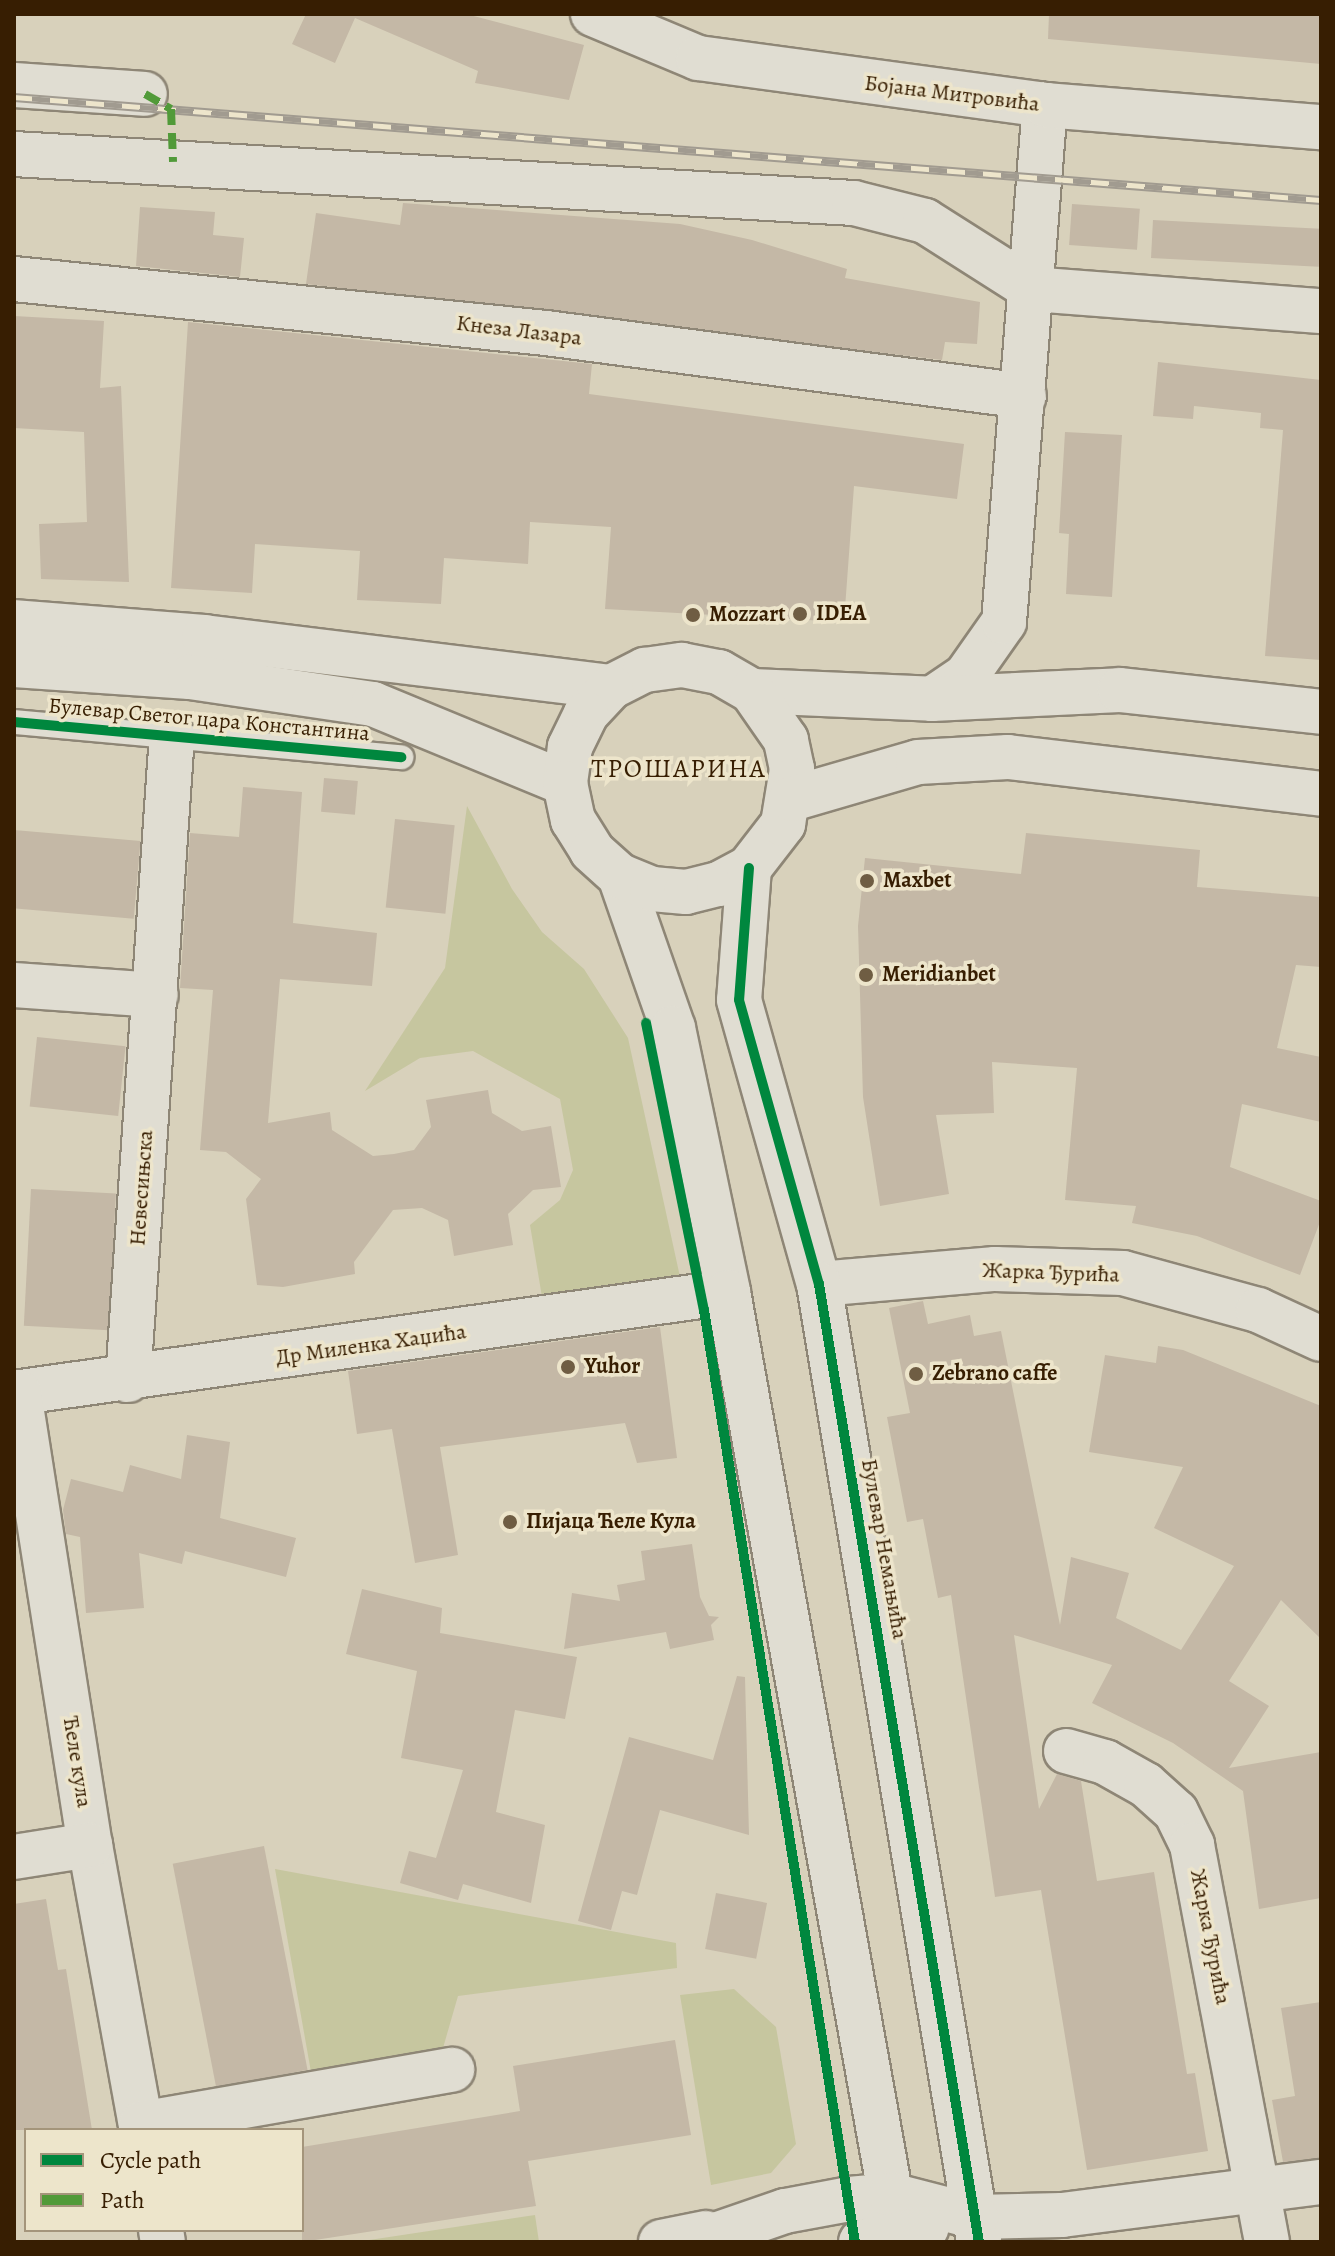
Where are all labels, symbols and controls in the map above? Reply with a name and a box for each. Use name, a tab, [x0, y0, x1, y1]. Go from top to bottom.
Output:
street label: Бојана Митровића	[863, 70, 1041, 118]
street label: Кнеза Лазара	[455, 310, 583, 352]
place label: IDEA	[816, 601, 866, 627]
place label: Mozzart	[709, 602, 786, 628]
marker: IDEA	[791, 605, 809, 623]
marker: Mozzart	[684, 606, 702, 624]
street label: Булевар Светог цара Константина	[47, 693, 371, 747]
district label: ТРОШАРИНА	[591, 753, 767, 785]
place label: Maxbet	[883, 868, 952, 894]
marker: Maxbet	[858, 872, 876, 890]
place label: Meridianbet	[882, 962, 996, 988]
marker: Meridianbet	[857, 966, 875, 984]
street label: Невесињска	[125, 1129, 159, 1247]
street label: Жарка Ђурића	[982, 1257, 1120, 1289]
street label: Др Миленка Хаџића	[274, 1319, 468, 1371]
place label: Yuhor	[584, 1354, 640, 1380]
marker: Yuhor	[559, 1358, 577, 1376]
place label: Zebrano caffe	[932, 1361, 1057, 1387]
marker: Zebrano caffe	[907, 1365, 925, 1383]
street label: Булевар Немањића	[855, 1457, 913, 1641]
place label: Пијаца Ћеле Кула	[526, 1509, 696, 1535]
marker: Пијаца Ћеле Кула	[501, 1513, 519, 1531]
street label: Ћеле кула	[57, 1714, 97, 1810]
street label: Жарка Ђурића	[1184, 1867, 1236, 2007]
legend	[24, 2128, 304, 2232]
text: Cycle path	[100, 2144, 201, 2176]
text: Path	[100, 2184, 145, 2216]

